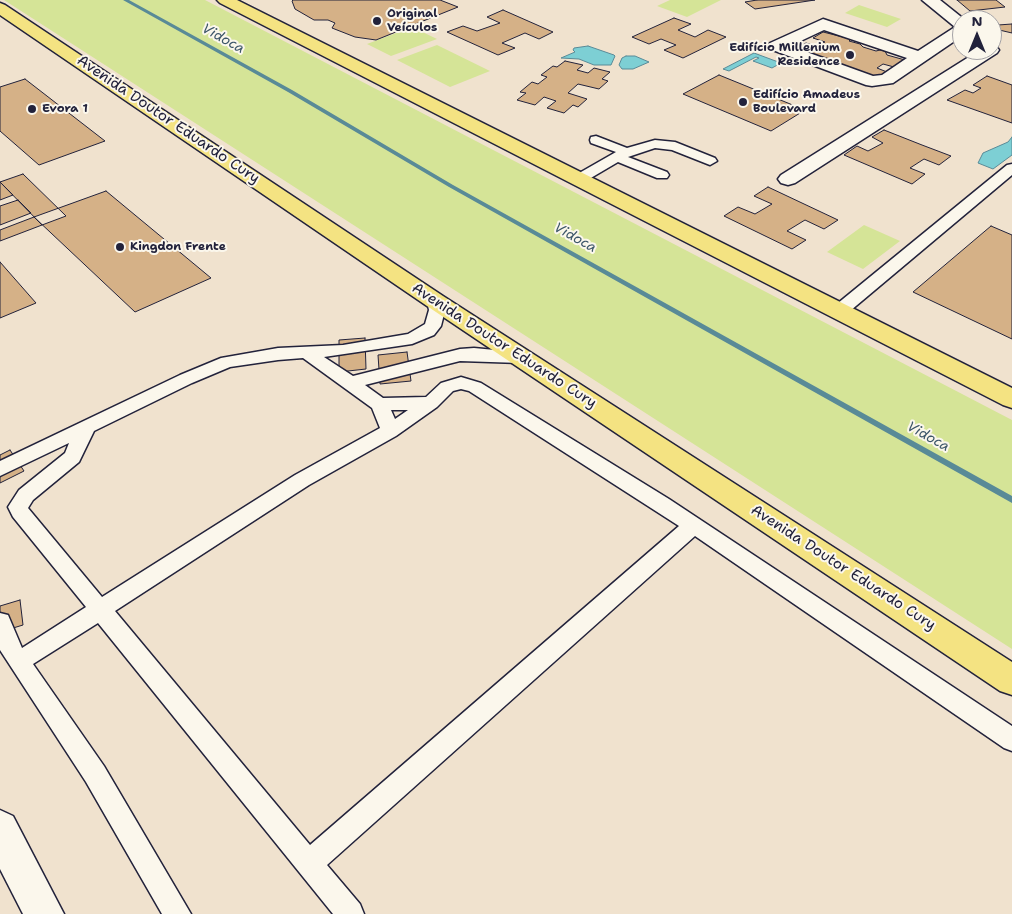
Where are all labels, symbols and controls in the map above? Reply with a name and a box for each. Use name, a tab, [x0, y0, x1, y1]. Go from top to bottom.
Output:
place label: Original Veículos	[387, 7, 437, 35]
north arrow	[952, 10, 1002, 60]
text: N	[971, 12, 983, 30]
marker: Original Veículos	[371, 15, 383, 27]
water label: Vidoca	[199, 20, 247, 58]
place label: Edifício Millenium Residence	[729, 41, 840, 69]
marker: Edifício Millenium Residence	[844, 49, 856, 61]
street label: Avenida Doutor Eduardo Cury	[73, 52, 263, 188]
place label: Edifício Amadeus Boulevard	[753, 88, 860, 116]
marker: Edifício Amadeus Boulevard	[737, 96, 749, 108]
place label: Evora 1	[42, 102, 88, 116]
marker: Evora 1	[26, 103, 38, 115]
water label: Vidoca	[551, 219, 599, 257]
place label: Kingdon Frente	[130, 240, 226, 254]
marker: Kingdon Frente	[114, 241, 126, 253]
street label: Avenida Doutor Eduardo Cury	[408, 279, 600, 413]
water label: Vidoca	[904, 418, 952, 456]
street label: Avenida Doutor Eduardo Cury	[747, 501, 939, 635]

